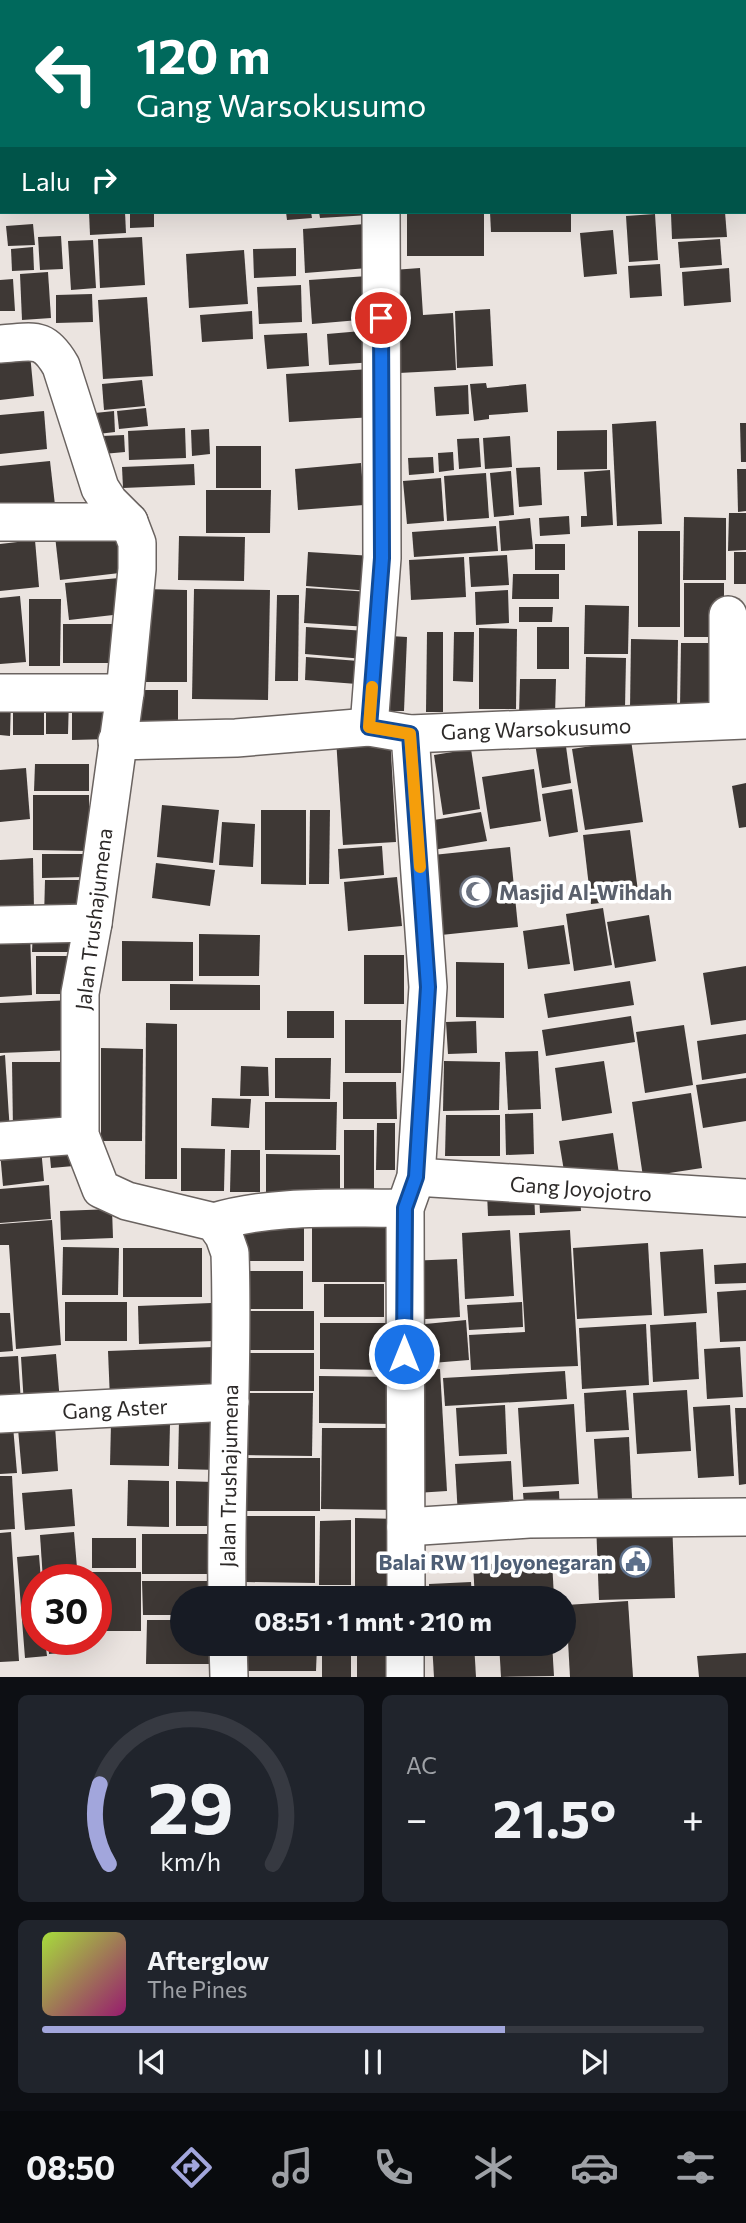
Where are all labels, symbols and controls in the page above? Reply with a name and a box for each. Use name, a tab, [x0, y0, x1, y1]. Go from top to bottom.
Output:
text: 120 m	[136, 24, 270, 84]
icon: left	[21, 28, 112, 119]
text: Gang Warsokusumo	[136, 84, 426, 124]
icon: right	[85, 161, 123, 199]
text: Lalu	[21, 165, 71, 196]
pin	[351, 288, 411, 348]
icon: arrive	[362, 299, 400, 337]
street label: Gang Warsokusumo	[440, 712, 632, 744]
street label: Jalan Trushajumena	[69, 826, 117, 1012]
mosque icon: Masjid Al-Wihdah	[459, 874, 493, 908]
place label: Masjid Al-Wihdah	[499, 879, 672, 904]
street label: Gang Joyojotro	[509, 1171, 653, 1205]
position arrow	[367, 1317, 441, 1391]
street label: Jalan Trushajumena	[214, 1384, 242, 1568]
street label: Gang Aster	[62, 1393, 168, 1423]
public building icon: Balai RW 11 Joyonegaran	[619, 1544, 653, 1578]
place label: Balai RW 11 Joyonegaran	[379, 1549, 613, 1574]
speed limit sign: 30	[21, 1564, 112, 1655]
text: 08:51 · 1 mnt · 210 m	[254, 1605, 492, 1636]
text: AC	[406, 1751, 437, 1779]
text: 29	[148, 1761, 234, 1850]
text: 21.5°	[493, 1785, 616, 1849]
text: −	[406, 1794, 428, 1841]
text: +	[682, 1794, 704, 1841]
text: km/h	[161, 1846, 221, 1876]
text: Afterglow	[147, 1944, 269, 1975]
text: The Pines	[147, 1975, 248, 2003]
icon: previous	[133, 2043, 171, 2081]
icon: pause	[354, 2043, 392, 2081]
icon: next	[575, 2043, 613, 2081]
icon: directions	[167, 2143, 216, 2192]
icon: music	[268, 2143, 317, 2192]
icon: phone	[369, 2143, 418, 2192]
icon: climate	[469, 2143, 518, 2192]
icon: car	[570, 2143, 619, 2192]
icon: filters	[671, 2143, 720, 2192]
text: 08:50	[26, 2147, 115, 2187]

